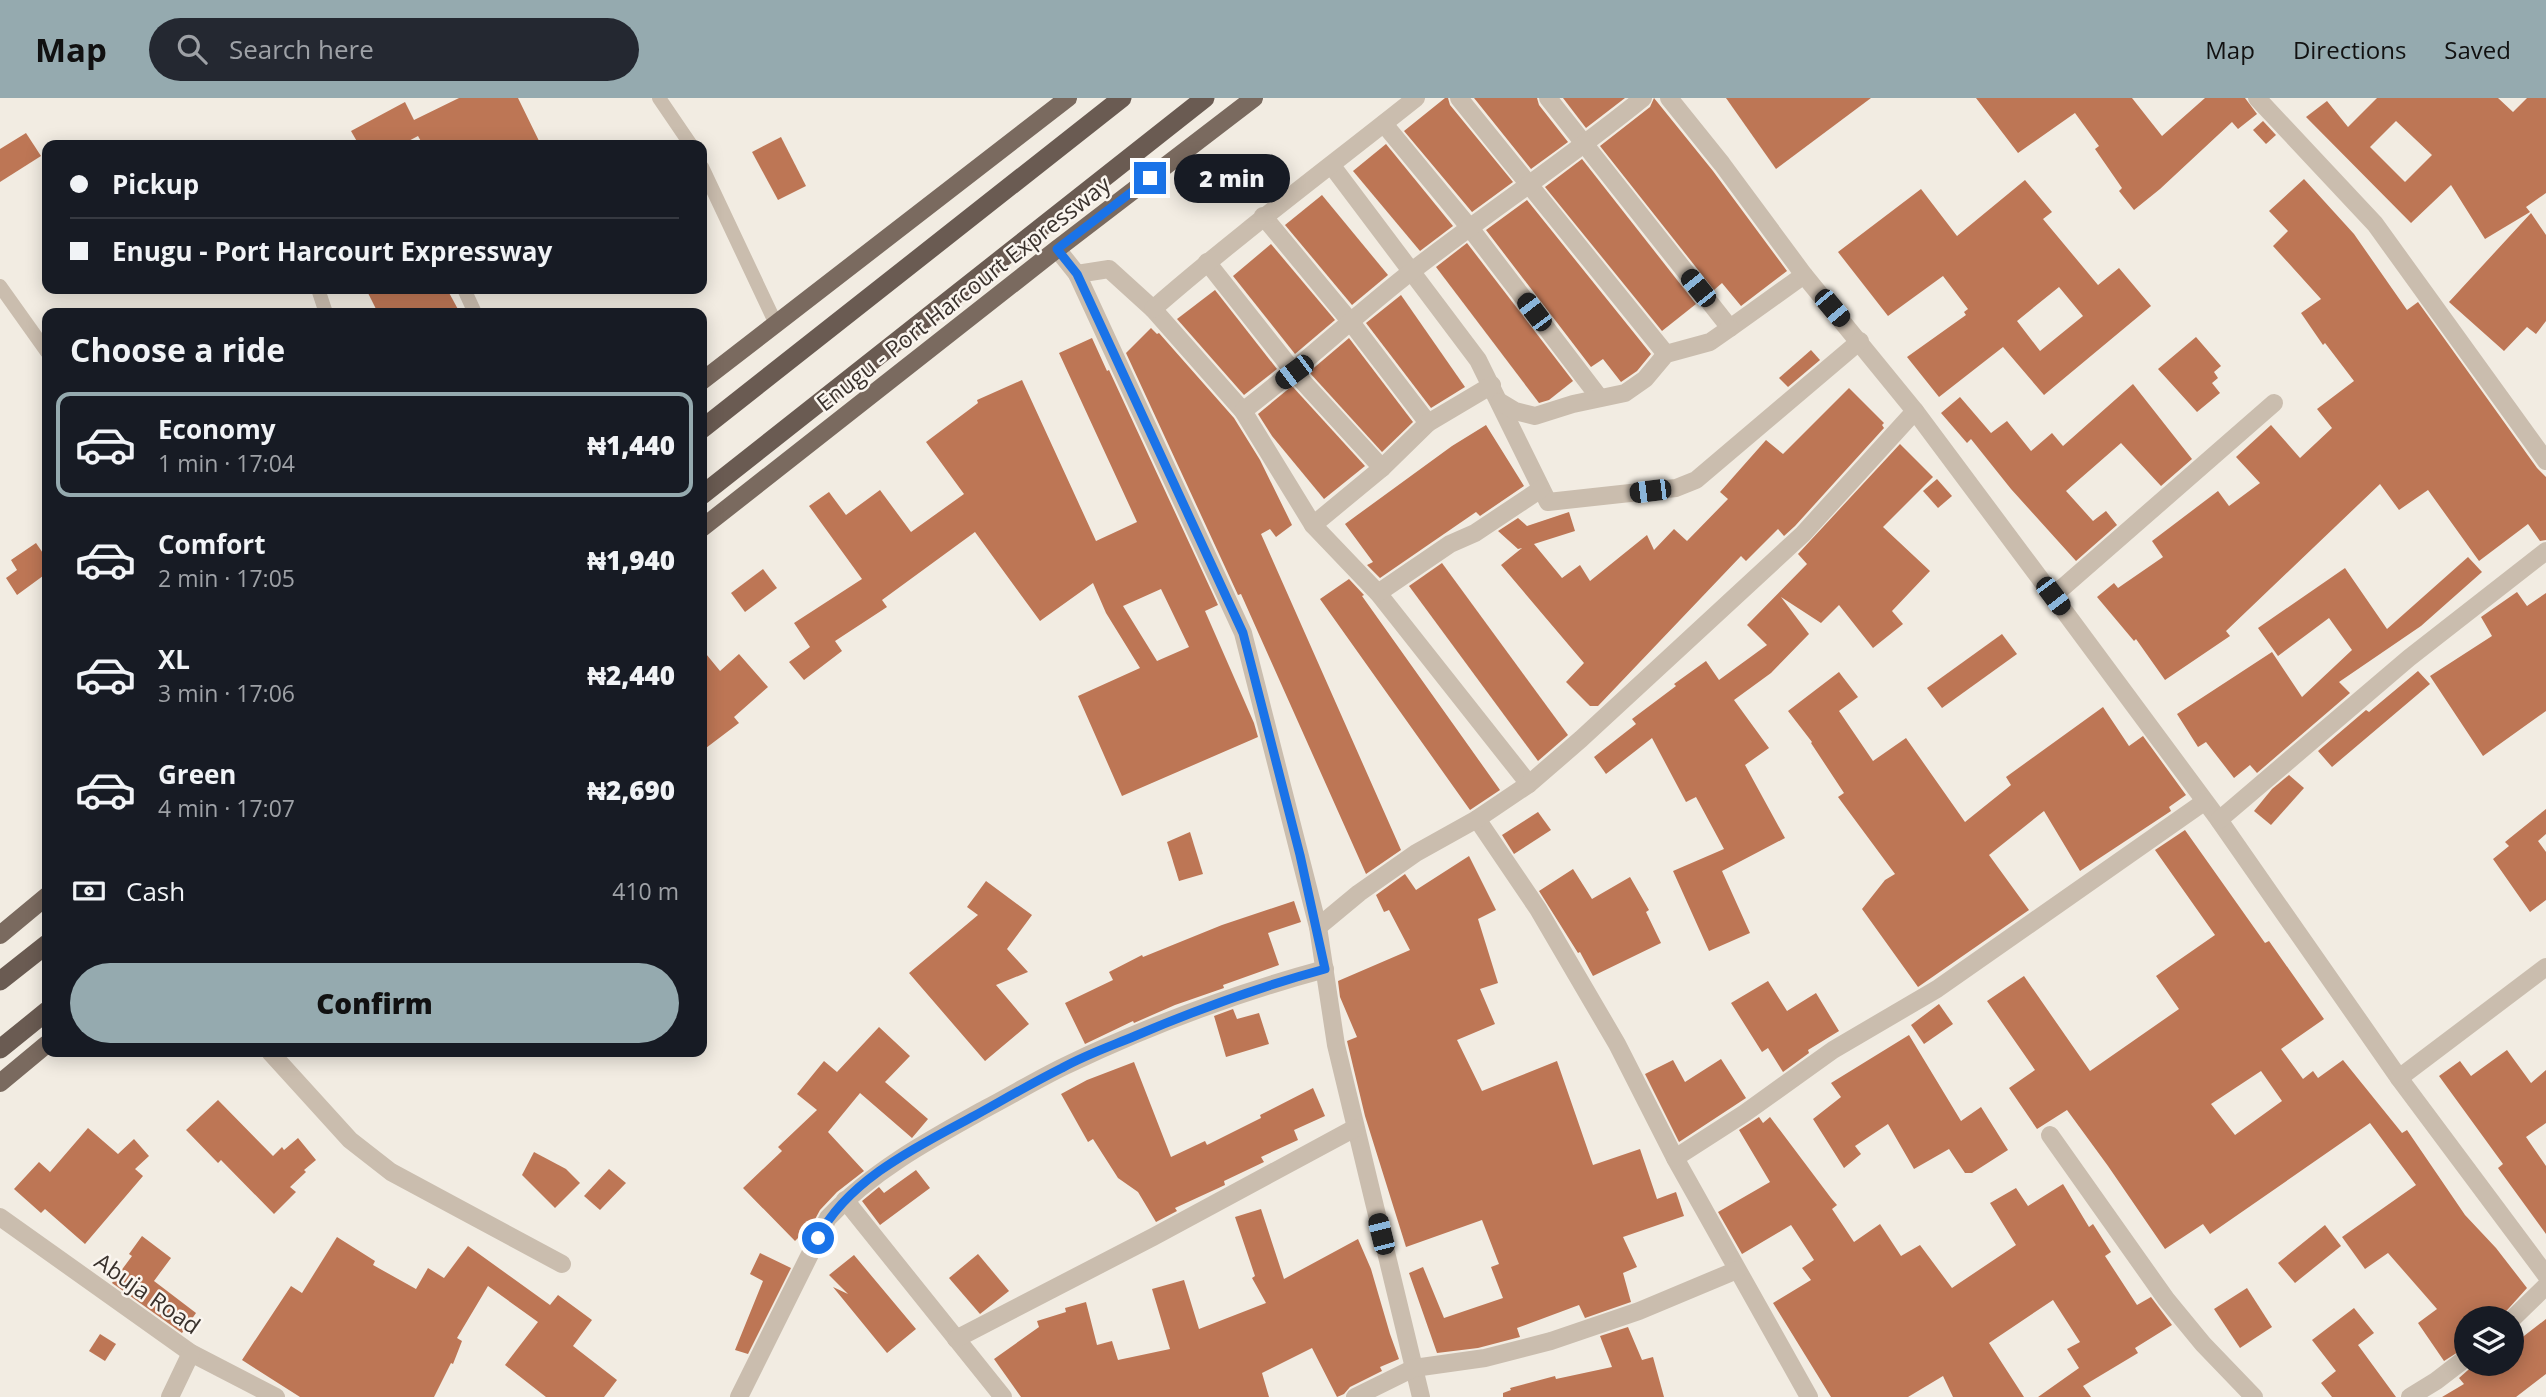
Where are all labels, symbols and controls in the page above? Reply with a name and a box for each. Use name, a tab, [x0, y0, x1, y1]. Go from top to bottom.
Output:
search box	[149, 18, 639, 81]
text: Map	[35, 27, 107, 72]
icon: search	[173, 30, 211, 68]
text: Search here	[229, 31, 374, 67]
text: Map	[2205, 33, 2255, 66]
text: Directions	[2293, 33, 2406, 66]
text: Saved	[2444, 33, 2511, 66]
callout: 2 min	[1174, 154, 1290, 202]
route end	[1134, 162, 1166, 194]
text: 2 min	[1199, 162, 1265, 194]
text: Pickup	[112, 166, 199, 202]
street label: Enugu - Port Harcourt Expressway	[809, 168, 1117, 418]
text: Enugu - Port Harcourt Expressway	[112, 233, 552, 269]
car	[1677, 265, 1720, 311]
car	[1811, 285, 1854, 331]
car	[1513, 289, 1556, 335]
text: Choose a ride	[70, 328, 285, 371]
car	[1271, 351, 1318, 393]
text: Economy	[158, 411, 276, 447]
icon: car	[74, 413, 137, 476]
text: ₦1,440	[587, 427, 675, 463]
text: 1 min · 17:04	[158, 447, 295, 479]
car	[1628, 478, 1673, 504]
text: Comfort	[158, 526, 265, 562]
icon: car	[74, 528, 137, 591]
text: ₦1,940	[587, 542, 675, 578]
text: 2 min · 17:05	[158, 562, 295, 594]
car	[2032, 573, 2075, 619]
text: XL	[158, 641, 190, 677]
icon: car	[74, 643, 137, 706]
text: ₦2,440	[587, 657, 675, 693]
text: 3 min · 17:06	[158, 677, 295, 709]
text: Green	[158, 756, 236, 792]
icon: car	[74, 758, 137, 821]
text: ₦2,690	[587, 772, 675, 808]
text: 4 min · 17:07	[158, 792, 295, 824]
icon: cash	[70, 872, 108, 910]
text: Cash	[126, 873, 185, 909]
text: 410 m	[612, 875, 679, 907]
button: Confirm	[70, 963, 679, 1043]
car	[1366, 1211, 1397, 1257]
route start	[802, 1222, 834, 1254]
street label: Abuja Road	[89, 1245, 207, 1341]
map controls	[2454, 1306, 2524, 1376]
button: layers	[2454, 1306, 2524, 1376]

